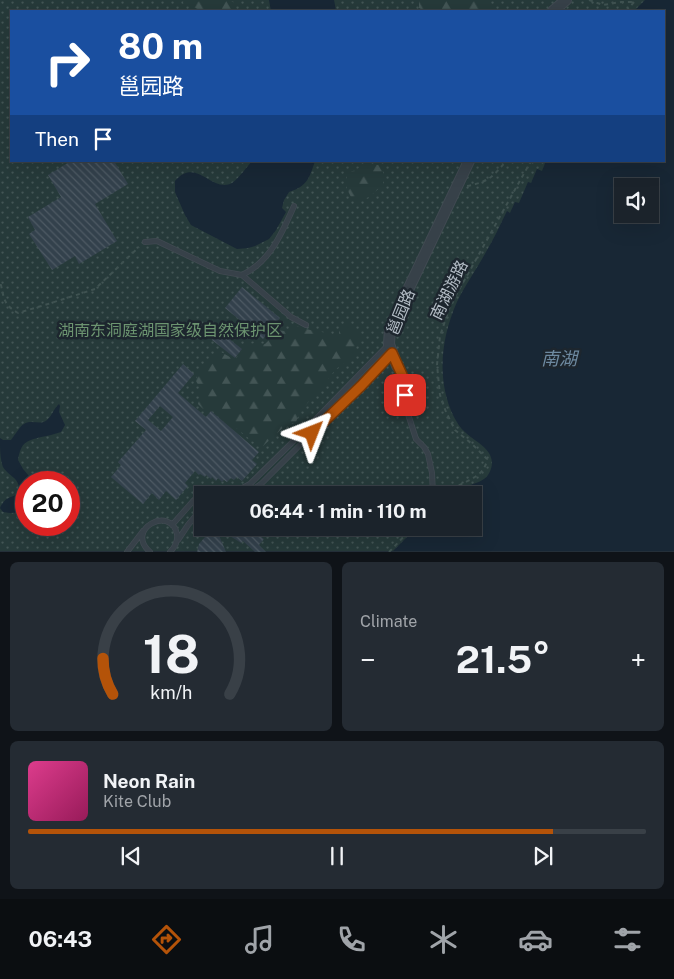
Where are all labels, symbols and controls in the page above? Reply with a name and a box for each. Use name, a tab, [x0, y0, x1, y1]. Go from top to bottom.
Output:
text: 80 m	[118, 26, 203, 67]
icon: right	[35, 30, 100, 95]
text: 邕园路	[118, 73, 184, 99]
icon: arrive	[89, 125, 117, 153]
text: Then	[35, 128, 79, 150]
map controls	[614, 178, 659, 223]
button: sound	[614, 178, 659, 223]
street label: 南湖游路	[426, 257, 472, 323]
street label: 邕园路	[383, 286, 419, 338]
park label: 湖南东洞庭湖国家级自然保护区	[58, 321, 282, 340]
water label: 南湖	[541, 348, 580, 369]
pin	[384, 374, 426, 416]
icon: arrive	[391, 381, 419, 409]
position arrow	[285, 406, 337, 458]
speed limit sign: 20	[15, 471, 80, 536]
text: 06:44 · 1 min · 110 m	[249, 500, 427, 522]
text: Climate	[360, 612, 417, 631]
text: 18	[142, 624, 200, 685]
text: 21.5°	[456, 637, 550, 682]
text: −	[360, 643, 376, 676]
text: +	[630, 643, 646, 676]
text: km/h	[150, 682, 192, 703]
text: Neon Rain	[103, 770, 195, 792]
text: Kite Club	[103, 792, 171, 811]
icon: previous	[117, 842, 145, 870]
icon: pause	[323, 842, 351, 870]
icon: next	[529, 842, 557, 870]
icon: directions	[149, 922, 184, 957]
icon: music	[242, 922, 277, 957]
icon: phone	[334, 922, 369, 957]
icon: climate	[426, 922, 461, 957]
icon: car	[518, 922, 553, 957]
icon: filters	[610, 922, 645, 957]
text: 06:43	[29, 926, 92, 952]

